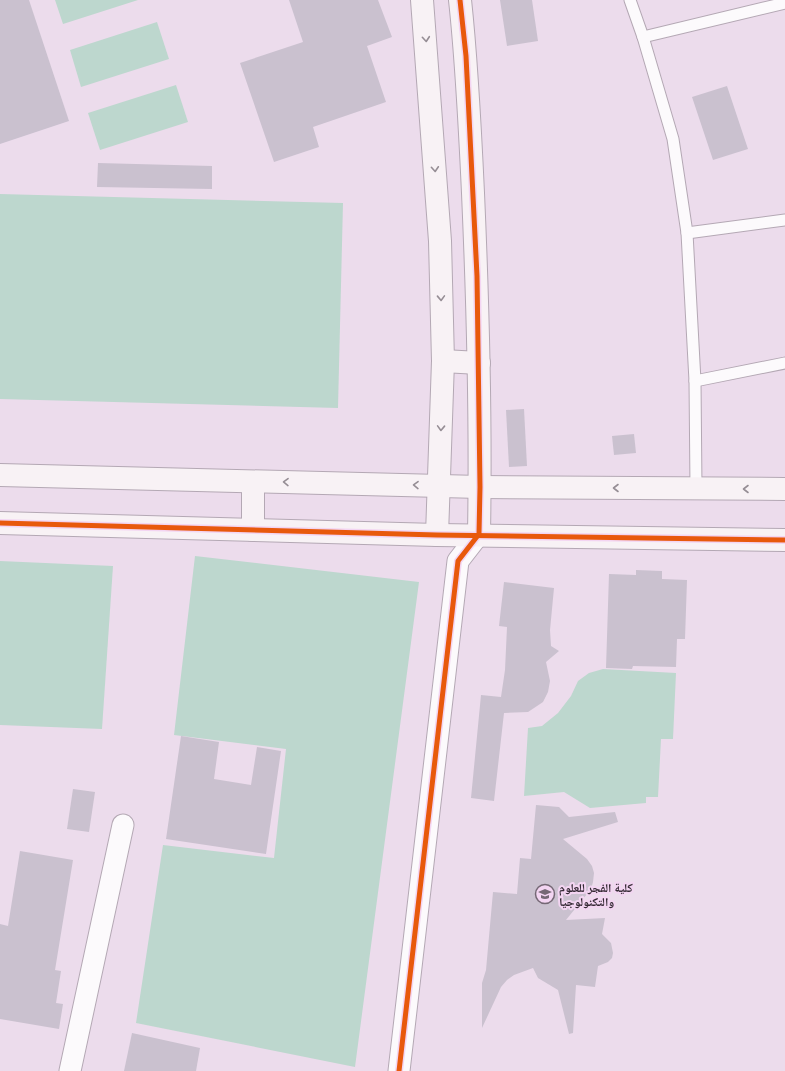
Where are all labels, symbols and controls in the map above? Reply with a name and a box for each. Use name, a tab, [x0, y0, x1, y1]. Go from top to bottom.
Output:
one-way arrow	[421, 36, 430, 42]
one-way arrow	[430, 166, 439, 172]
one-way arrow	[437, 295, 446, 301]
one-way arrow	[437, 425, 445, 431]
one-way arrow	[283, 478, 289, 486]
one-way arrow	[413, 480, 419, 489]
one-way arrow	[613, 484, 619, 492]
one-way arrow	[743, 485, 749, 493]
place label: كلية الفجر للعلوم والتكنولوجيا	[559, 879, 633, 910]
school or university icon: كلية الفجر للعلوم والتكنولوجيا	[534, 883, 556, 905]

